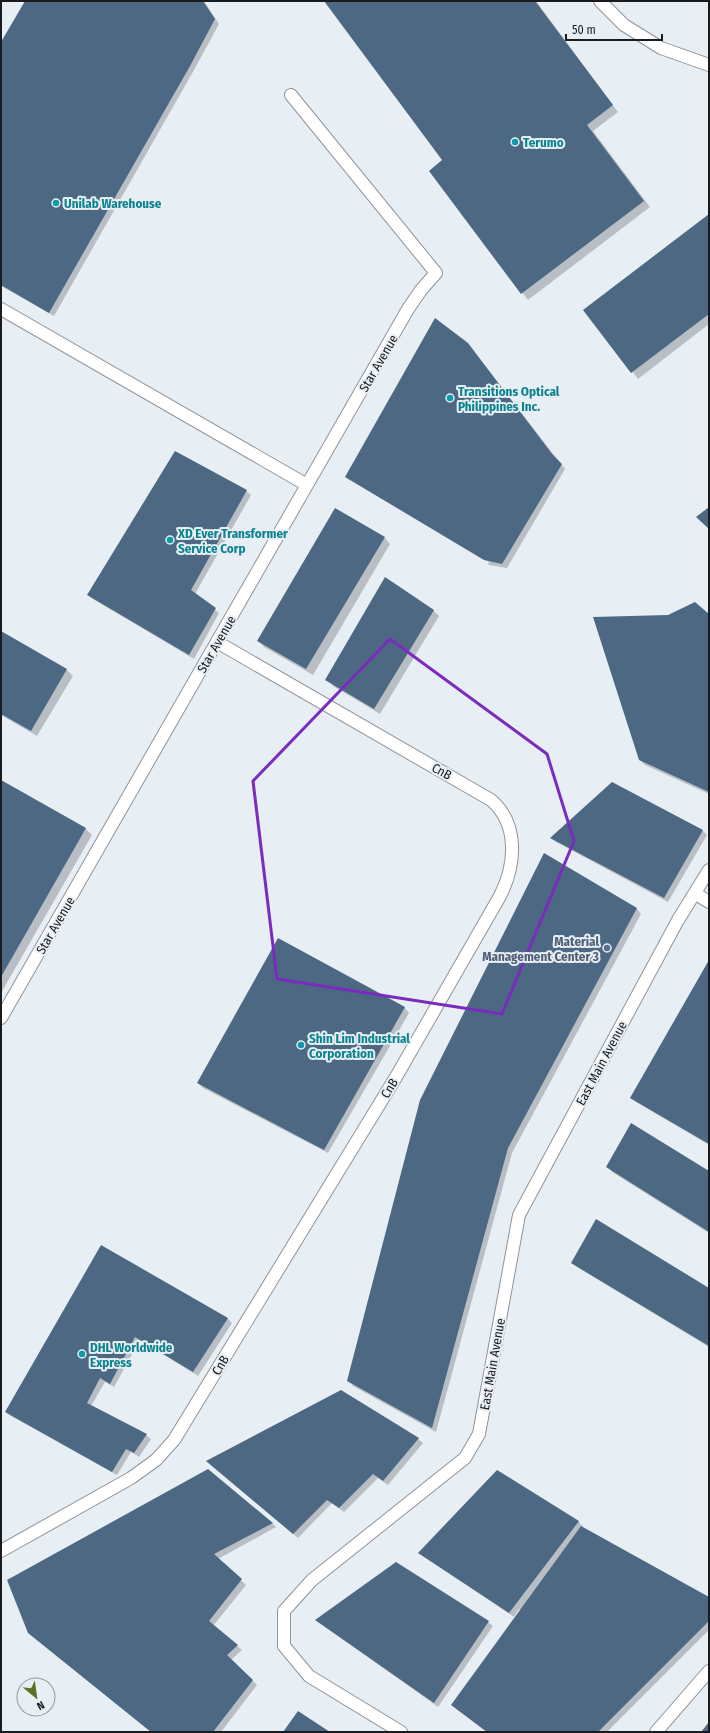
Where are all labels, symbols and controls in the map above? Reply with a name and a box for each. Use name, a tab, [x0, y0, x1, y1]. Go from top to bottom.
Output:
scale bar	[566, 16, 662, 42]
text: 50 m	[572, 23, 596, 37]
place label: Terumo	[523, 135, 564, 150]
marker: Terumo	[510, 137, 520, 147]
place label: Unilab Warehouse	[64, 196, 162, 211]
marker: Unilab Warehouse	[51, 198, 61, 208]
street label: Star Avenue	[356, 332, 401, 395]
place label: Transitions Optical Philippines Inc.	[458, 384, 560, 414]
marker: Transitions Optical Philippines Inc.	[445, 393, 455, 403]
place label: XD Ever Transformer Service Corp	[177, 526, 288, 556]
marker: XD Ever Transformer Service Corp	[165, 535, 175, 545]
street label: Star Avenue	[194, 613, 239, 676]
street label: CnB	[429, 760, 454, 783]
street label: Star Avenue	[33, 894, 78, 957]
place label: Material Management Center 3	[482, 934, 599, 964]
marker: Material Management Center 3	[602, 943, 612, 953]
street label: East Main Avenue	[573, 1019, 630, 1108]
place label: Shin Lim Industrial Corporation	[309, 1031, 410, 1061]
marker: Shin Lim Industrial Corporation	[296, 1040, 306, 1050]
street label: CnB	[378, 1076, 401, 1101]
street label: East Main Avenue	[477, 1317, 508, 1411]
place label: DHL Worldwide Express	[90, 1340, 173, 1370]
marker: DHL Worldwide Express	[77, 1349, 87, 1359]
street label: CnB	[209, 1353, 232, 1378]
north arrow	[16, 1677, 56, 1717]
text: N	[35, 1698, 47, 1713]

